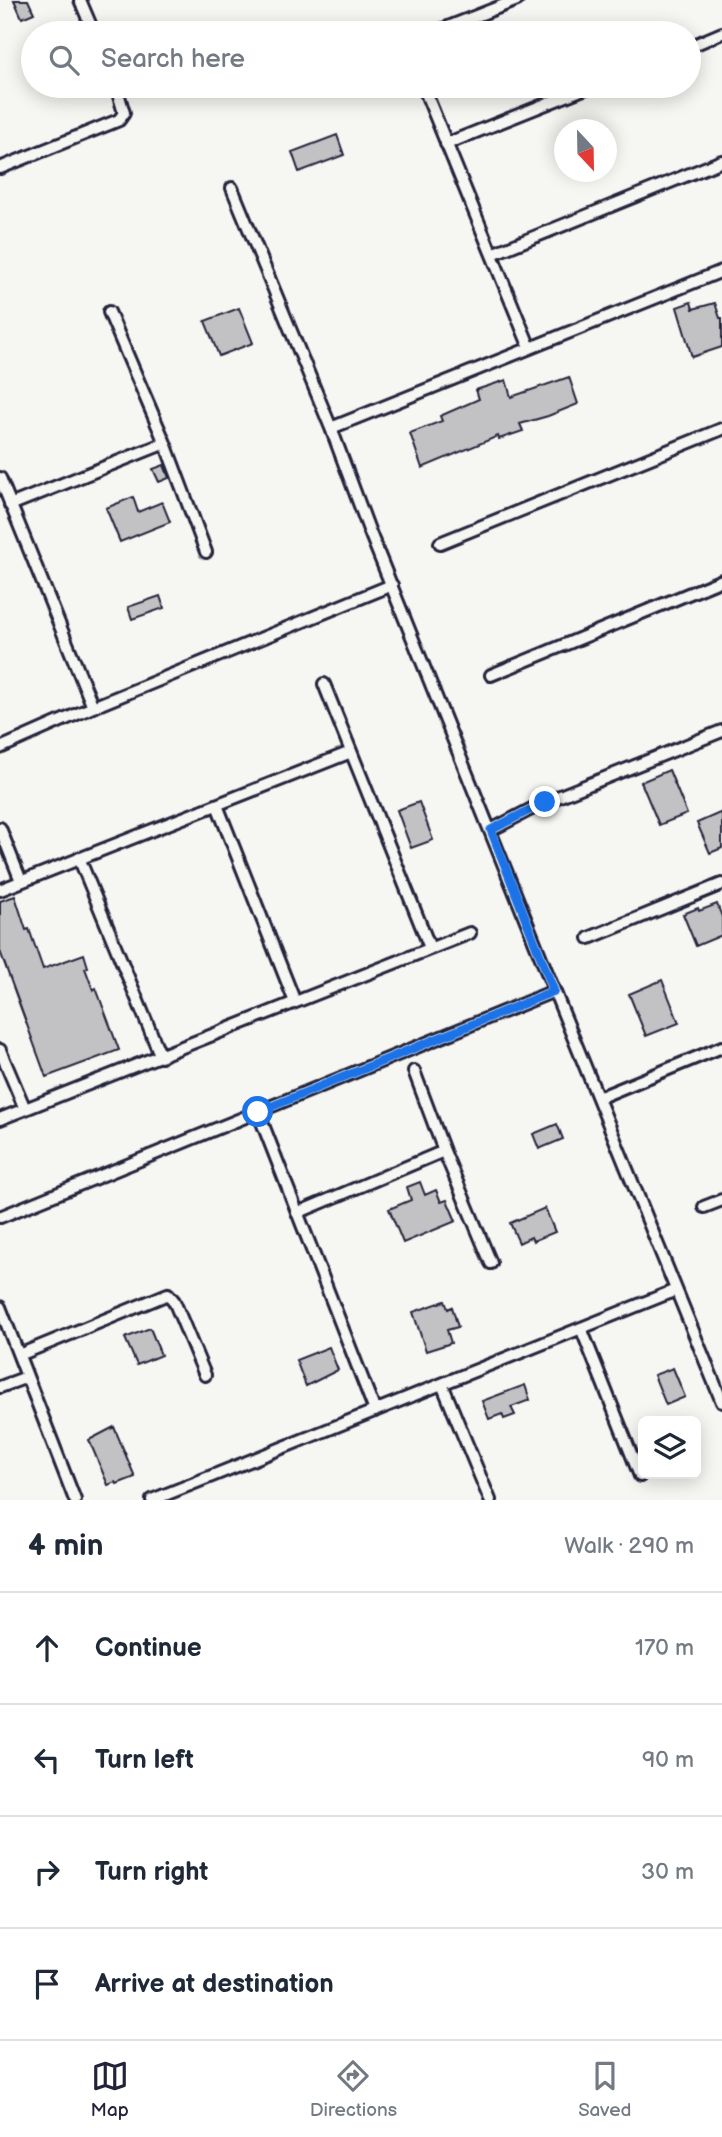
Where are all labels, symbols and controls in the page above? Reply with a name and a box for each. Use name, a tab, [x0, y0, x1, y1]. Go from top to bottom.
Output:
search box	[21, 21, 701, 98]
icon: search	[45, 41, 83, 79]
text: Search here	[101, 44, 245, 75]
north arrow	[554, 119, 617, 182]
route end	[529, 786, 560, 817]
route start	[242, 1096, 273, 1127]
map controls	[638, 1416, 701, 1479]
button: layers	[638, 1416, 701, 1479]
text: 4 min	[28, 1528, 103, 1564]
text: Walk · 290 m	[564, 1532, 694, 1560]
icon: ahead	[28, 1629, 66, 1667]
text: Continue	[95, 1633, 202, 1664]
text: 170 m	[635, 1634, 694, 1662]
icon: left	[28, 1741, 66, 1779]
text: Turn left	[95, 1745, 194, 1776]
text: 90 m	[642, 1746, 694, 1774]
icon: right	[28, 1853, 66, 1891]
text: Turn right	[95, 1857, 208, 1888]
text: 30 m	[641, 1858, 694, 1886]
icon: arrive	[28, 1965, 66, 2003]
text: Arrive at destination	[95, 1969, 334, 2000]
tab: Map	[91, 2057, 129, 2122]
tab: Directions	[310, 2057, 397, 2122]
tab: Saved	[578, 2057, 631, 2122]

